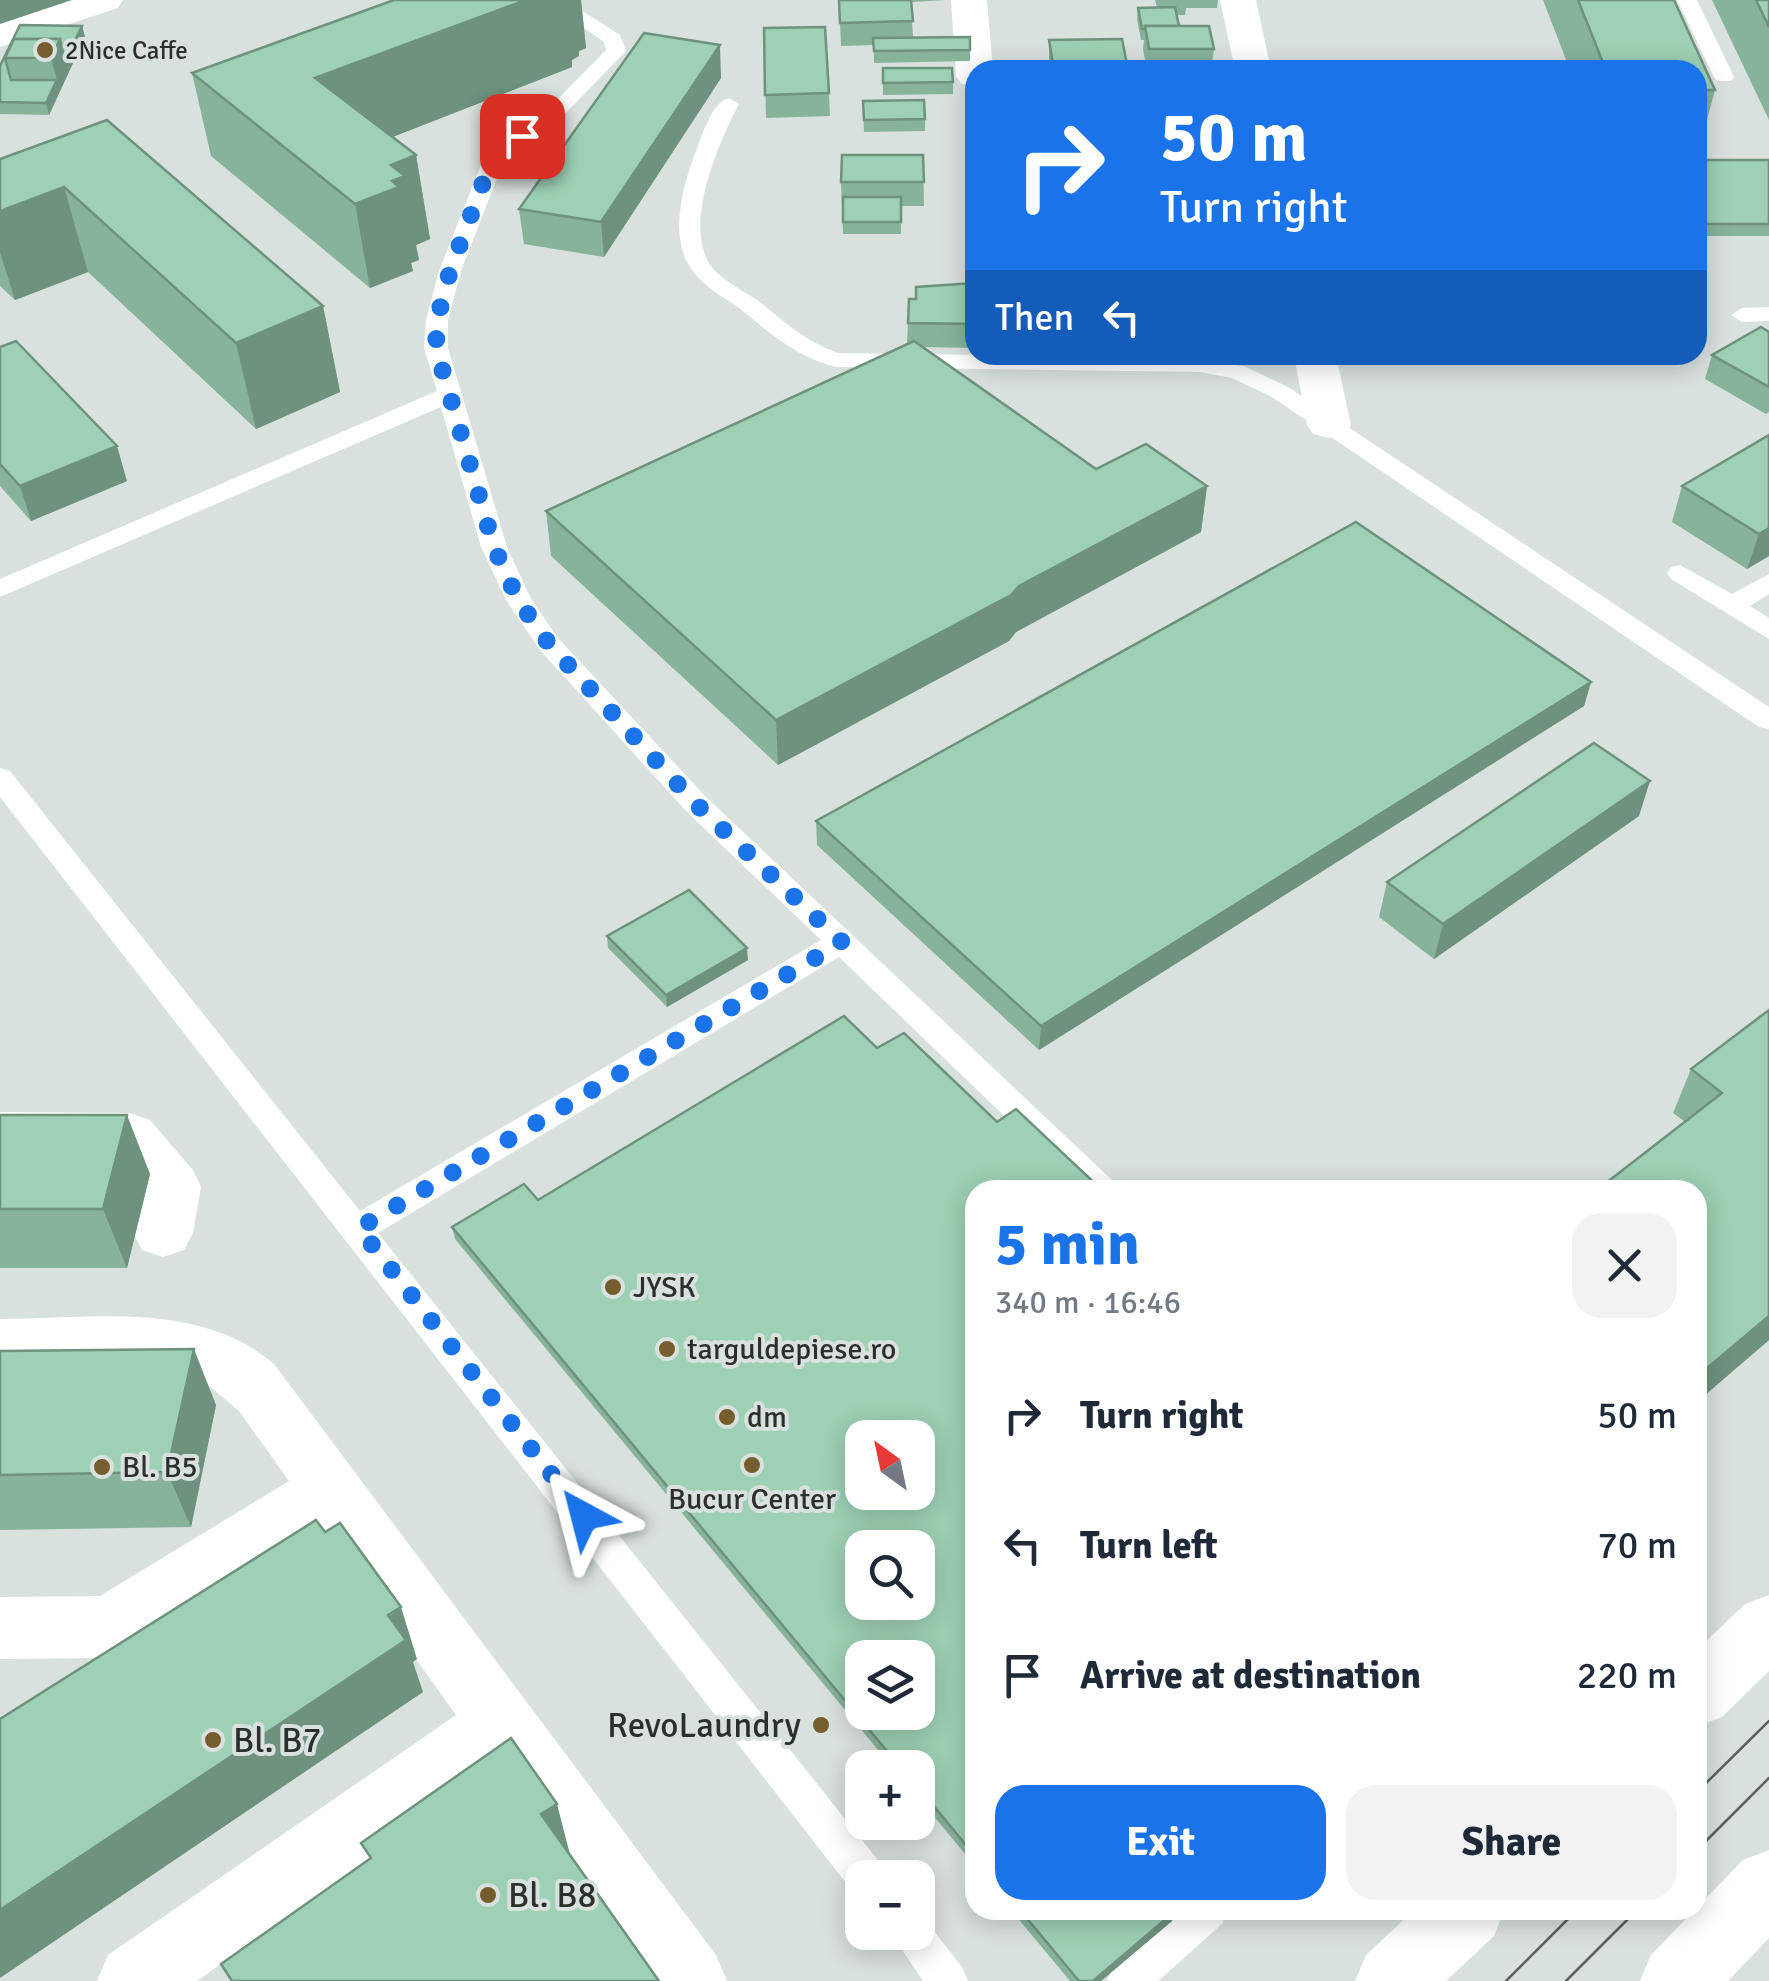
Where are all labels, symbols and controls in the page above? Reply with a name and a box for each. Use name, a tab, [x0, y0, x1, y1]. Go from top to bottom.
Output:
place label: 2Nice Caffe	[65, 35, 188, 66]
marker: 2Nice Caffe	[34, 39, 56, 61]
pin	[480, 94, 565, 179]
text: 50 m	[1160, 94, 1308, 180]
icon: right	[995, 100, 1125, 230]
icon: arrive	[495, 109, 550, 164]
text: Turn right	[1160, 180, 1348, 235]
icon: left	[1094, 290, 1149, 345]
text: Then	[995, 294, 1074, 341]
text: 5 min	[995, 1208, 1140, 1282]
button: close	[1572, 1213, 1677, 1318]
place label: JYSK	[633, 1269, 696, 1306]
marker: JYSK	[602, 1276, 624, 1298]
text: 340 m · 16:46	[995, 1283, 1181, 1322]
place label: targuldepiese.ro	[687, 1331, 896, 1368]
marker: targuldepiese.ro	[656, 1338, 678, 1360]
icon: right	[995, 1388, 1050, 1443]
text: Turn right	[1080, 1392, 1244, 1439]
text: 50 m	[1597, 1392, 1677, 1439]
place label: dm	[747, 1399, 787, 1436]
marker: dm	[716, 1406, 738, 1428]
north arrow	[845, 1420, 935, 1510]
map controls	[845, 1420, 935, 1950]
place label: Bl. B5	[122, 1449, 198, 1486]
marker: Bucur Center	[741, 1454, 763, 1476]
marker: Bl. B5	[91, 1456, 113, 1478]
position arrow	[532, 1464, 636, 1568]
place label: Bucur Center	[668, 1481, 836, 1518]
icon: left	[995, 1518, 1050, 1573]
text: Turn left	[1080, 1522, 1218, 1569]
text: 70 m	[1597, 1522, 1677, 1569]
button: search	[845, 1530, 935, 1620]
button: layers	[845, 1640, 935, 1730]
icon: arrive	[995, 1648, 1050, 1703]
text: Arrive at destination	[1080, 1652, 1421, 1699]
text: 220 m	[1577, 1652, 1677, 1699]
place label: RevoLaundry	[607, 1704, 801, 1747]
marker: RevoLaundry	[810, 1714, 832, 1736]
place label: Bl. B7	[233, 1719, 321, 1762]
marker: Bl. B7	[202, 1729, 224, 1751]
button: +	[845, 1750, 935, 1840]
button: Exit	[995, 1785, 1326, 1900]
button: Share	[1346, 1785, 1677, 1900]
button: −	[845, 1860, 935, 1950]
place label: Bl. B8	[508, 1874, 596, 1917]
marker: Bl. B8	[477, 1884, 499, 1906]

